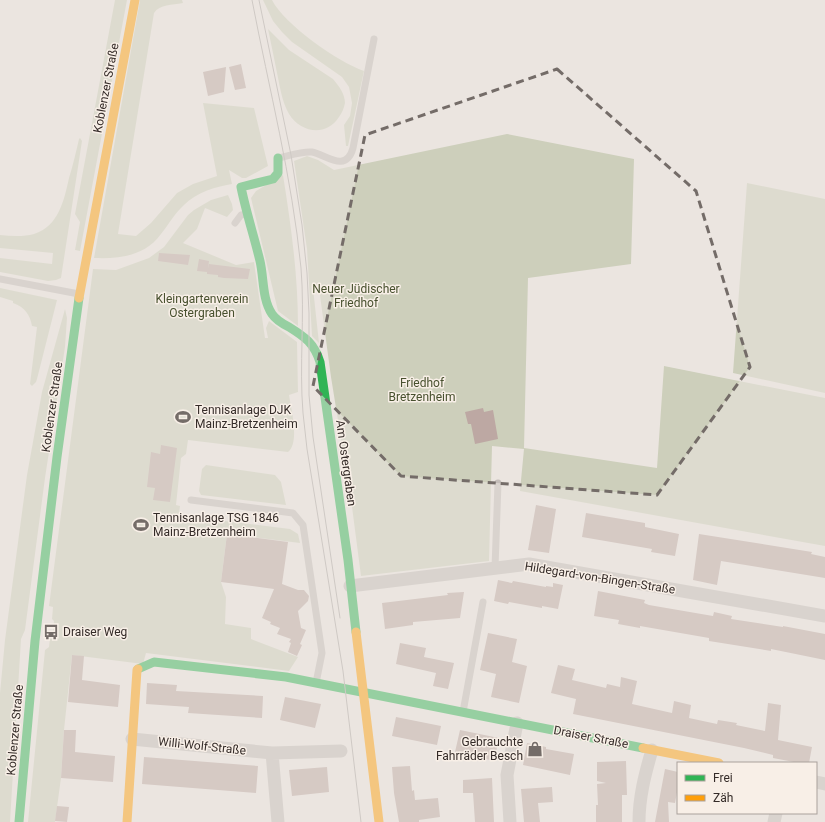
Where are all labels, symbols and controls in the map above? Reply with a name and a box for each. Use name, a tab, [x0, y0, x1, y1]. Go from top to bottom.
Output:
street label: Koblenzer Straße	[90, 42, 122, 134]
park label: Neuer Jüdischer Friedhof	[312, 282, 400, 310]
park label: Kleingartenverein Ostergraben	[156, 292, 248, 320]
street label: Koblenzer Straße	[39, 361, 65, 453]
park label: Friedhof Bretzenheim	[389, 376, 455, 404]
place label: Tennisanlage DJK Mainz-Bretzenheim	[195, 403, 298, 431]
sports icon: Tennisanlage DJK Mainz-Bretzenheim	[174, 408, 192, 426]
street label: Am Ostergraben	[333, 419, 359, 507]
place label: Tennisanlage TSG 1846 Mainz-Bretzenheim	[153, 511, 279, 539]
sports icon: Tennisanlage TSG 1846 Mainz-Bretzenheim	[132, 516, 150, 534]
street label: Hildegard-von-Bingen-Straße	[524, 559, 676, 597]
bus stop icon: Draiser Weg	[42, 623, 60, 641]
place label: Draiser Weg	[63, 625, 127, 639]
street label: Koblenzer Straße	[4, 684, 26, 776]
street label: Draiser Straße	[553, 723, 629, 751]
street label: Willi-Wolf-Straße	[157, 734, 247, 758]
place label: Gebrauchte Fahrräder Besch	[436, 735, 523, 763]
shop icon: Gebrauchte Fahrräder Besch	[526, 740, 544, 758]
legend	[677, 762, 817, 814]
text: Frei	[713, 771, 733, 785]
text: Zäh	[713, 791, 733, 805]

